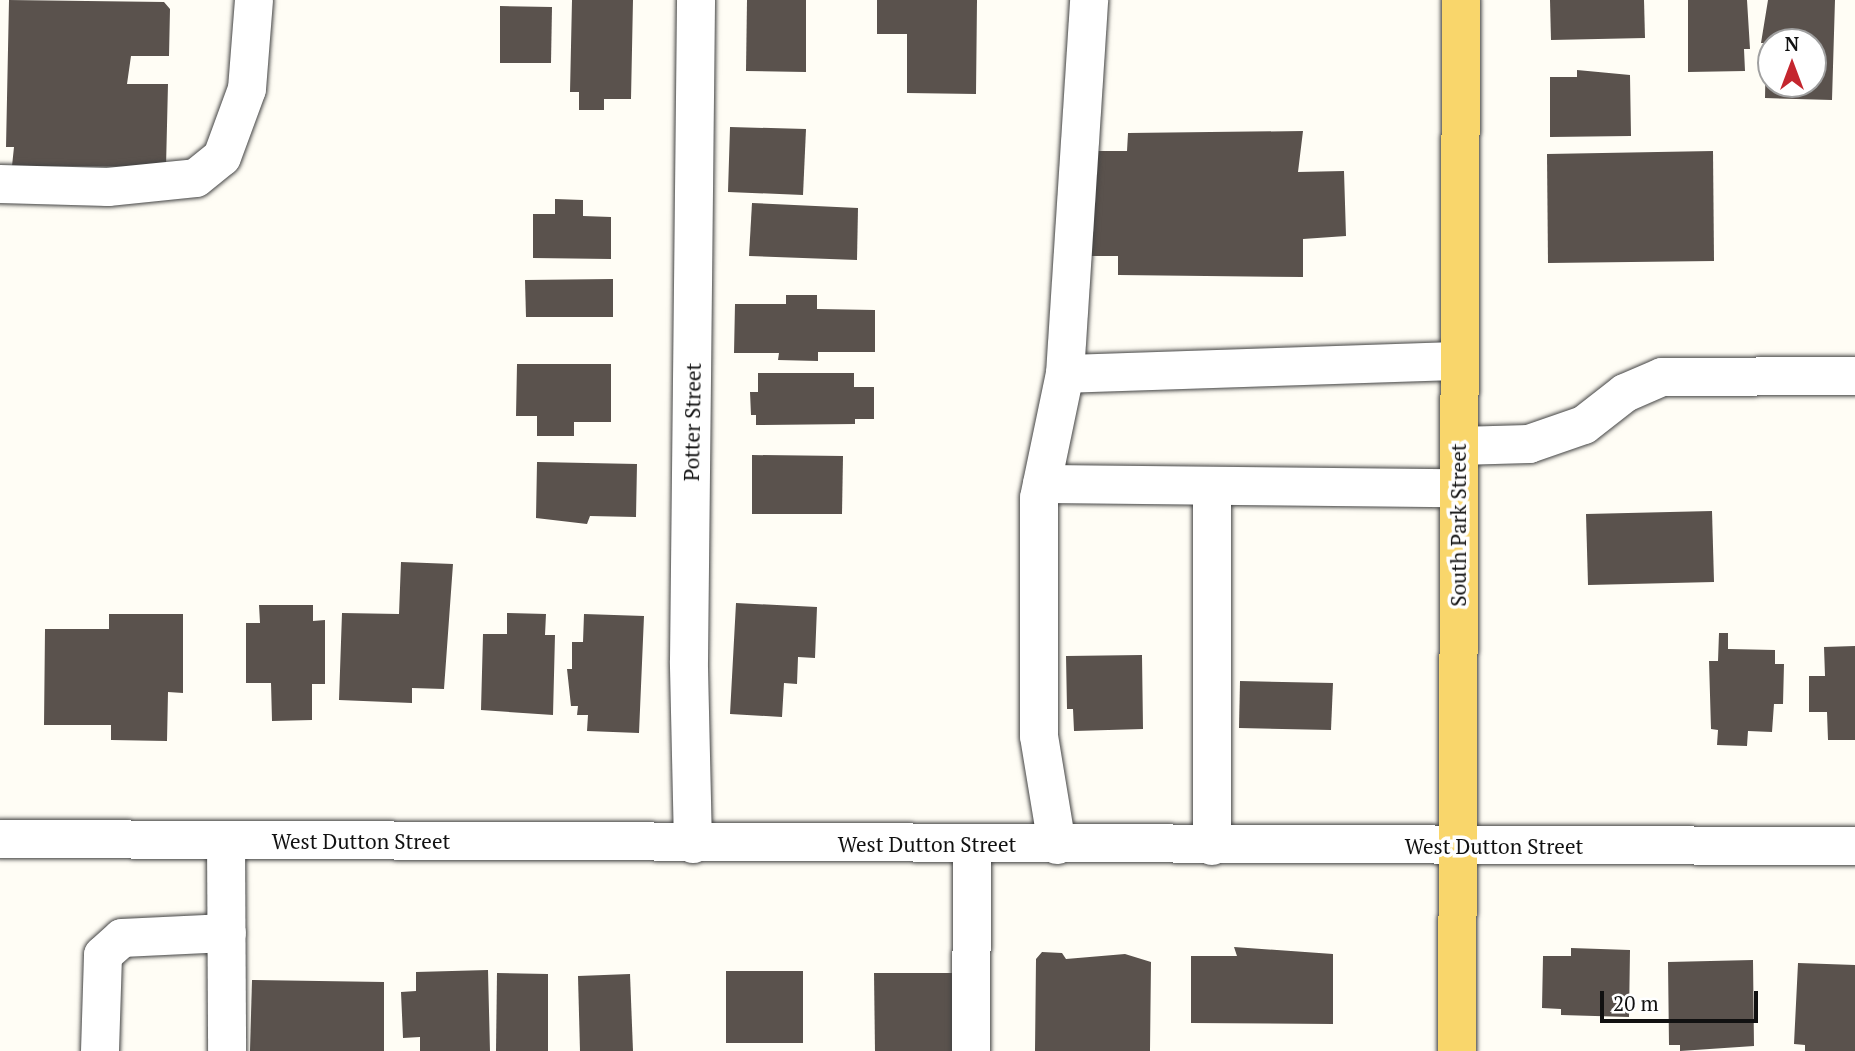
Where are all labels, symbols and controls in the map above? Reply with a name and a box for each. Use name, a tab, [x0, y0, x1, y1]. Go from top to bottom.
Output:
north arrow	[1757, 28, 1827, 98]
text: N	[1785, 31, 1799, 56]
street label: Potter Street	[678, 362, 706, 482]
street label: South Park Street	[1445, 443, 1471, 607]
street label: West Dutton Street	[272, 828, 450, 854]
street label: West Dutton Street	[838, 831, 1016, 857]
street label: West Dutton Street	[1405, 833, 1583, 859]
scale bar	[1603, 978, 1760, 1022]
text: 20 m	[1613, 989, 1659, 1017]

